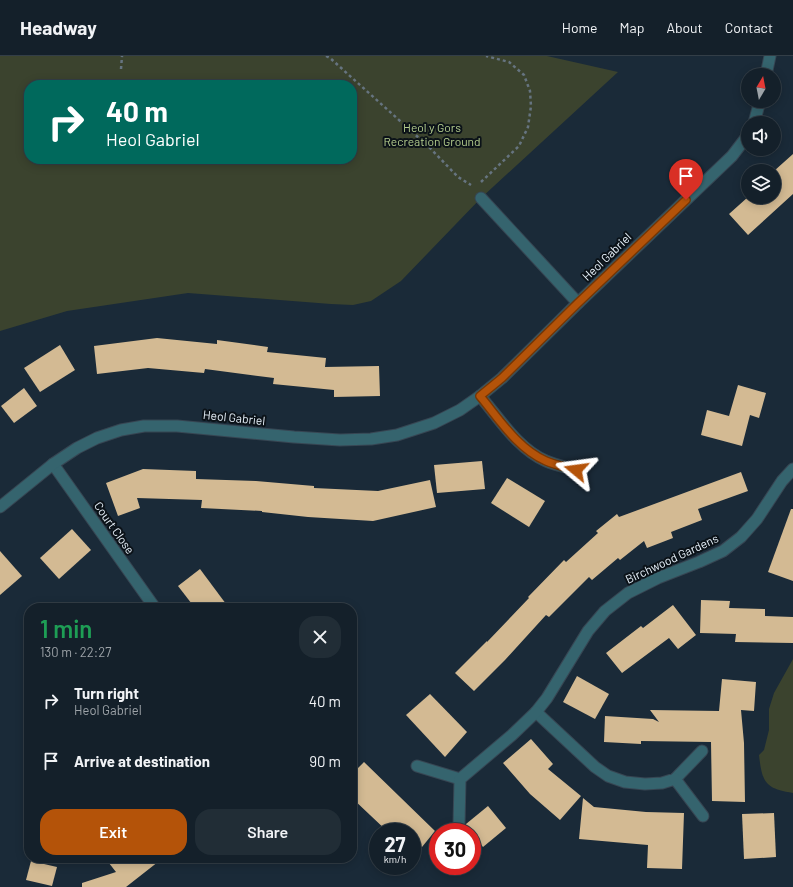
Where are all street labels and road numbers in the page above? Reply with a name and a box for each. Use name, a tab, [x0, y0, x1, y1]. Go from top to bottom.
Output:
street label: Heol Gabriel	[579, 230, 634, 283]
street label: Heol Gabriel	[202, 407, 266, 427]
street label: Court Close	[92, 499, 138, 556]
street label: Birchwood Gardens	[623, 530, 720, 586]

